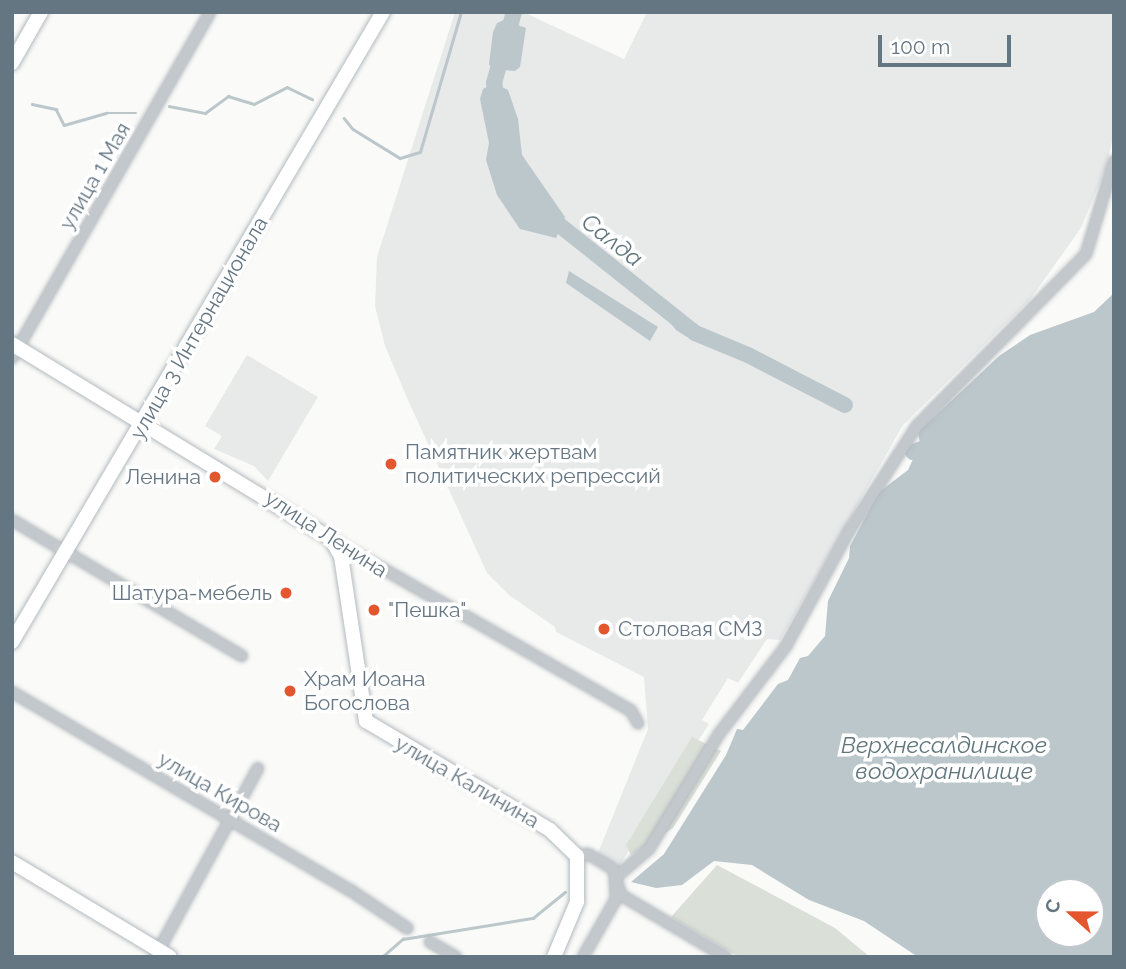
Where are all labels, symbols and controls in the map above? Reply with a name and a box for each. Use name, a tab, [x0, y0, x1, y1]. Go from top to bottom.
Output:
scale bar	[881, 21, 1014, 65]
text: 100 m	[891, 34, 950, 59]
street label: улица 1 Мая	[54, 118, 136, 234]
water label: Салда	[576, 208, 648, 272]
street label: улица 3 Интернационала	[125, 212, 273, 444]
place label: Памятник жертвам политических репрессий	[405, 439, 661, 489]
marker: Памятник жертвам политических репрессий	[383, 456, 399, 472]
place label: Ленина	[125, 464, 201, 490]
marker: Ленина	[207, 469, 223, 485]
street label: улица Ленина	[260, 485, 392, 583]
place label: Шатура-мебель	[112, 580, 272, 606]
marker: Шатура-мебель	[278, 585, 294, 601]
place label: "Пешка"	[388, 597, 466, 623]
marker: "Пешка"	[366, 602, 382, 618]
place label: Столовая СМЗ	[618, 616, 763, 642]
marker: Столовая СМЗ	[596, 621, 612, 637]
place label: Храм Иоана Богослова	[304, 666, 425, 716]
marker: Храм Иоана Богослова	[282, 683, 298, 699]
street label: улица Калинина	[390, 731, 544, 833]
water label: Верхнесалдинское водохранилище	[841, 731, 1047, 785]
street label: улица Кирова	[154, 746, 286, 838]
north arrow	[1035, 878, 1105, 948]
text: С	[1040, 896, 1065, 916]

